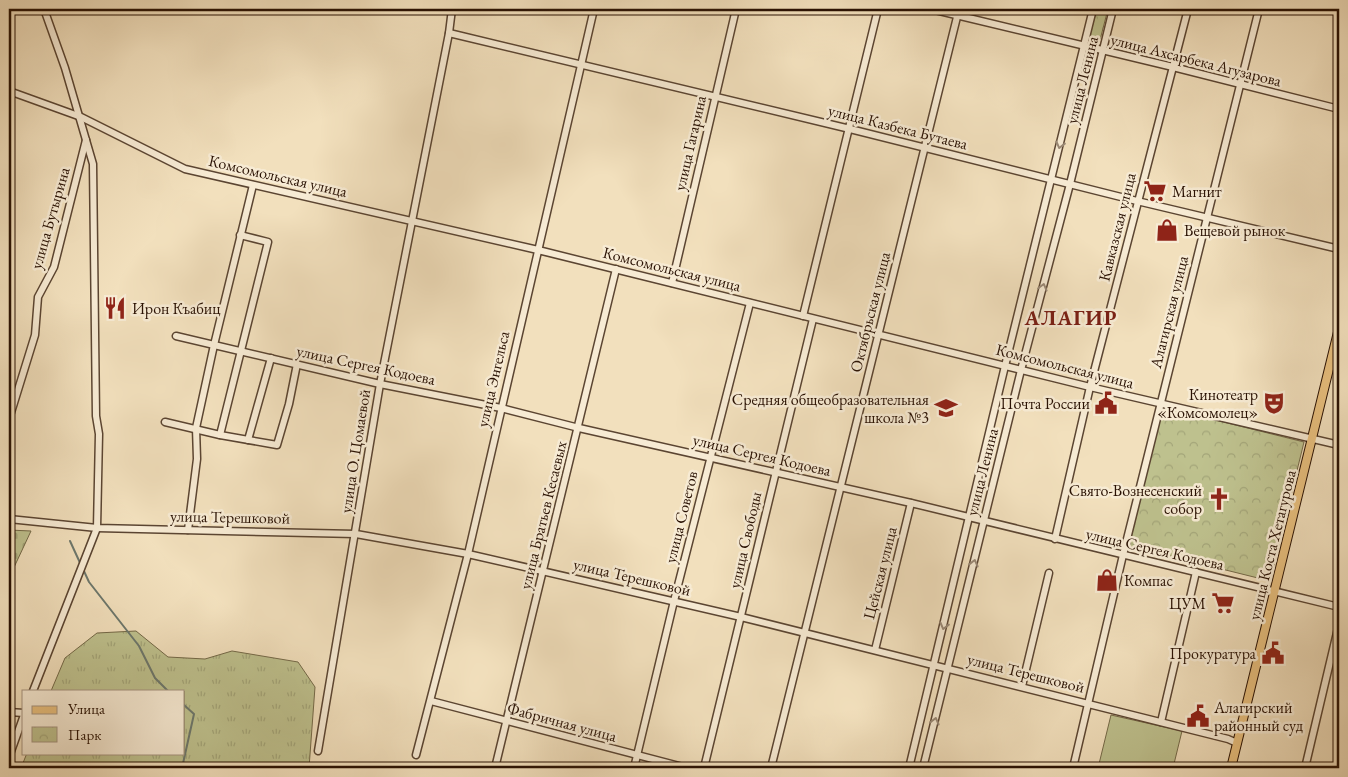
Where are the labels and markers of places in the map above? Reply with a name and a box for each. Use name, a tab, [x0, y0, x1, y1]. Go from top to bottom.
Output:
supermarket icon: Магнит	[1142, 178, 1168, 204]
place label: Магнит	[1172, 181, 1222, 202]
shop icon: Вещевой рынок	[1154, 217, 1180, 243]
place label: Вещевой рынок	[1184, 220, 1286, 241]
restaurant icon: Ирон Къабиц	[102, 295, 128, 321]
place label: Ирон Къабиц	[132, 298, 221, 319]
place label: Кинотеатр «Комсомолец»	[1157, 384, 1258, 423]
place label: Средняя общеобразовательная школа №3	[732, 389, 929, 428]
public building icon: Почта России	[1093, 390, 1119, 416]
theatre icon: Кинотеатр «Комсомолец»	[1261, 390, 1287, 416]
place label: Почта России	[1000, 393, 1091, 414]
school or university icon: Средняя общеобразовательная школа №3	[933, 395, 959, 421]
place label: Свято-Вознесенский собор	[1069, 480, 1203, 519]
church icon: Свято-Вознесенский собор	[1206, 486, 1232, 512]
shop icon: Компас	[1094, 567, 1120, 593]
place label: Компас	[1124, 570, 1173, 591]
supermarket icon: ЦУМ	[1210, 590, 1236, 616]
place label: ЦУМ	[1169, 593, 1206, 614]
public building icon: Прокуратура	[1260, 640, 1286, 666]
place label: Прокуратура	[1170, 643, 1257, 664]
place label: Алагирский районный суд	[1213, 697, 1304, 736]
public building icon: Алагирский районный суд	[1185, 703, 1211, 729]

